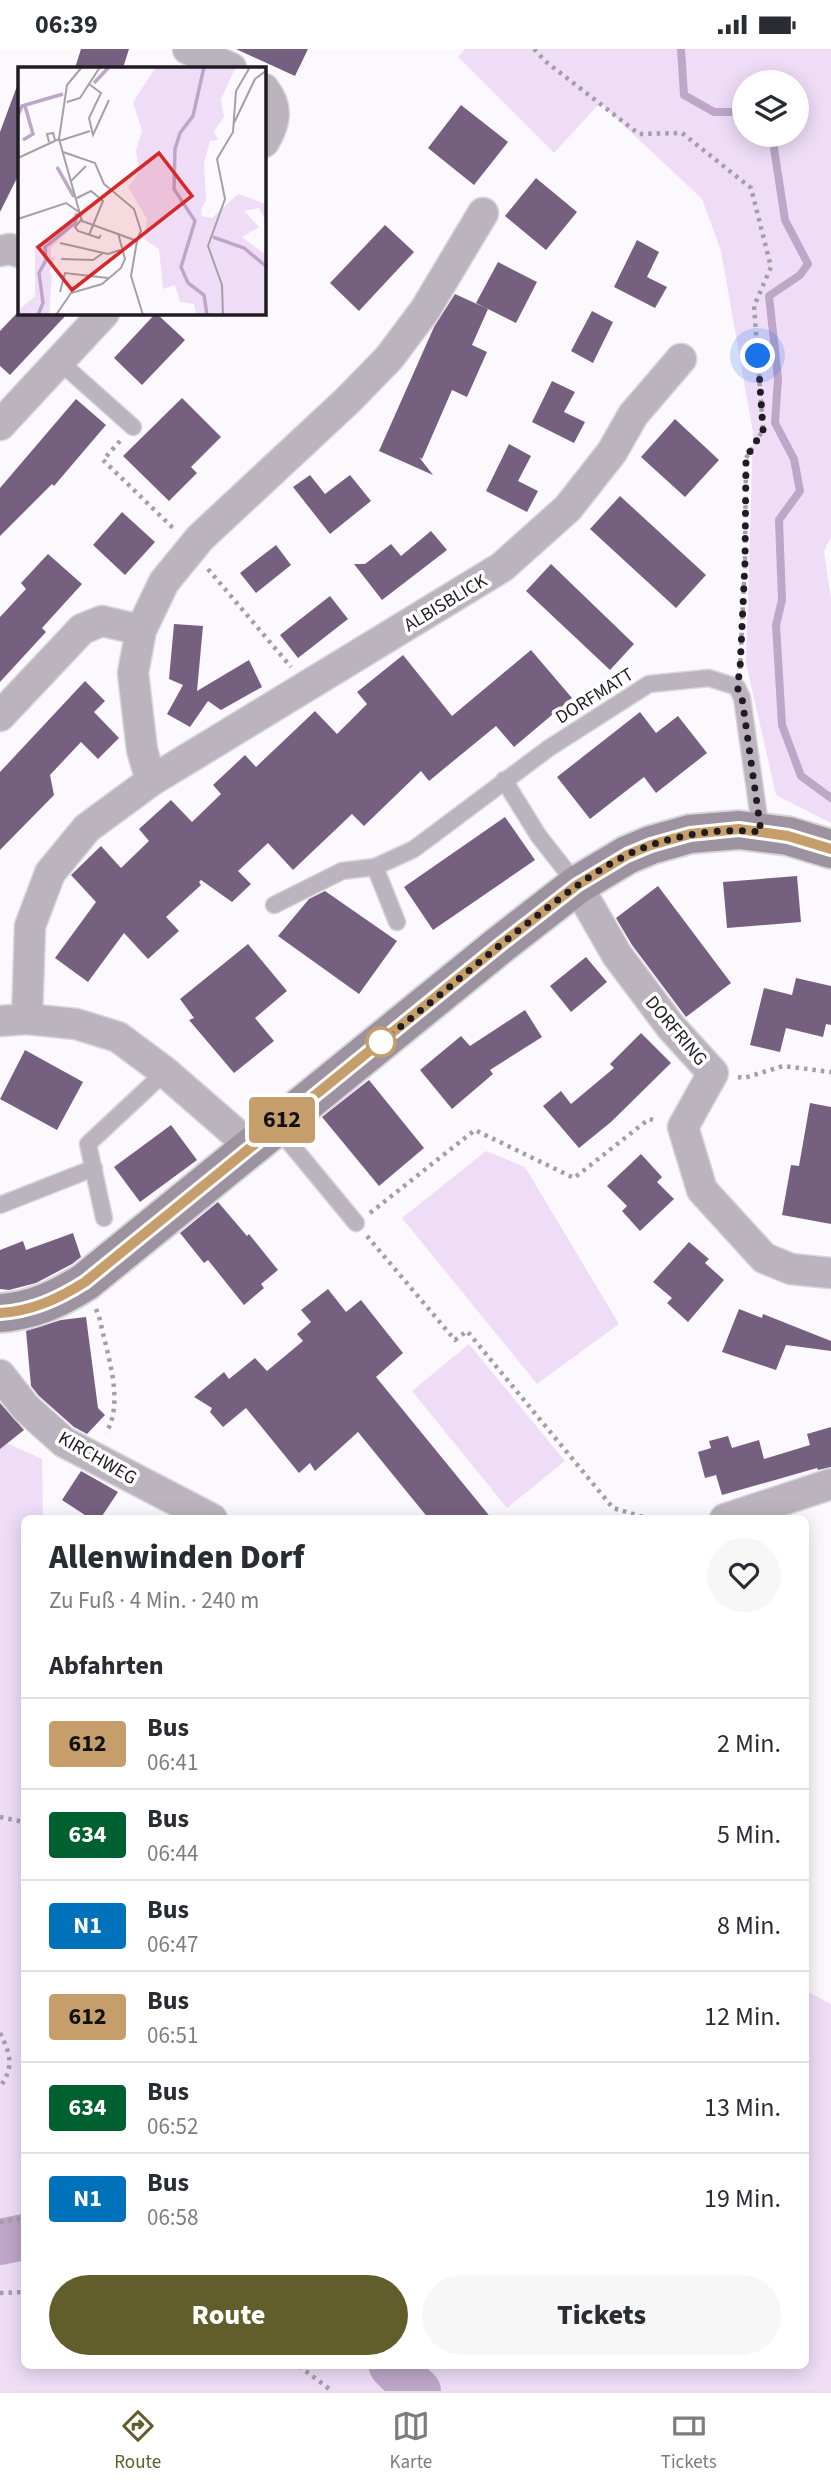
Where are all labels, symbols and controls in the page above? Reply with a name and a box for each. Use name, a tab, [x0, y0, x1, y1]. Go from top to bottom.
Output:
text: 06:39	[35, 6, 98, 43]
inset map	[18, 67, 266, 315]
map controls	[732, 70, 809, 147]
button: layers	[732, 70, 809, 147]
your location	[740, 338, 775, 373]
street label: ALBISBLICK	[399, 568, 493, 639]
street label: DORFMATT	[550, 662, 639, 731]
street label: DORFRING	[638, 990, 713, 1072]
unlabelled marker	[366, 1027, 396, 1057]
line badge: 612	[242, 1097, 322, 1143]
text: 612	[263, 1102, 301, 1137]
street label: KIRCHWEG	[53, 1425, 142, 1492]
text: Allenwinden Dorf	[49, 1534, 304, 1581]
button: heart	[707, 1538, 781, 1612]
text: Zu Fuß · 4 Min. · 240 m	[49, 1584, 259, 1617]
text: Abfahrten	[49, 1647, 164, 1684]
text: Bus	[147, 1709, 189, 1746]
text: 2 Min.	[717, 1725, 781, 1762]
text: 612	[68, 1726, 107, 1761]
text: 06:41	[147, 1746, 198, 1779]
text: Bus	[147, 1800, 189, 1837]
text: 5 Min.	[717, 1816, 781, 1853]
text: 634	[68, 1817, 107, 1852]
text: 06:44	[147, 1837, 198, 1870]
text: Bus	[147, 1891, 189, 1928]
text: 8 Min.	[717, 1907, 781, 1944]
text: N1	[73, 1908, 102, 1943]
text: 06:47	[147, 1928, 198, 1961]
text: Bus	[147, 1982, 189, 2019]
text: 12 Min.	[704, 1998, 781, 2035]
text: 612	[68, 1999, 107, 2034]
text: 06:51	[147, 2019, 198, 2052]
text: Bus	[147, 2073, 189, 2110]
text: 13 Min.	[704, 2089, 781, 2126]
text: 634	[68, 2090, 107, 2125]
text: 06:52	[147, 2110, 198, 2143]
text: Bus	[147, 2164, 189, 2201]
text: 19 Min.	[704, 2180, 781, 2217]
text: N1	[73, 2181, 102, 2216]
text: 06:58	[147, 2201, 198, 2234]
button: Route	[49, 2275, 408, 2355]
button: Tickets	[422, 2275, 781, 2355]
tab: Route	[114, 2407, 161, 2476]
tab: Karte	[390, 2407, 432, 2476]
tab: Tickets	[661, 2407, 717, 2476]

